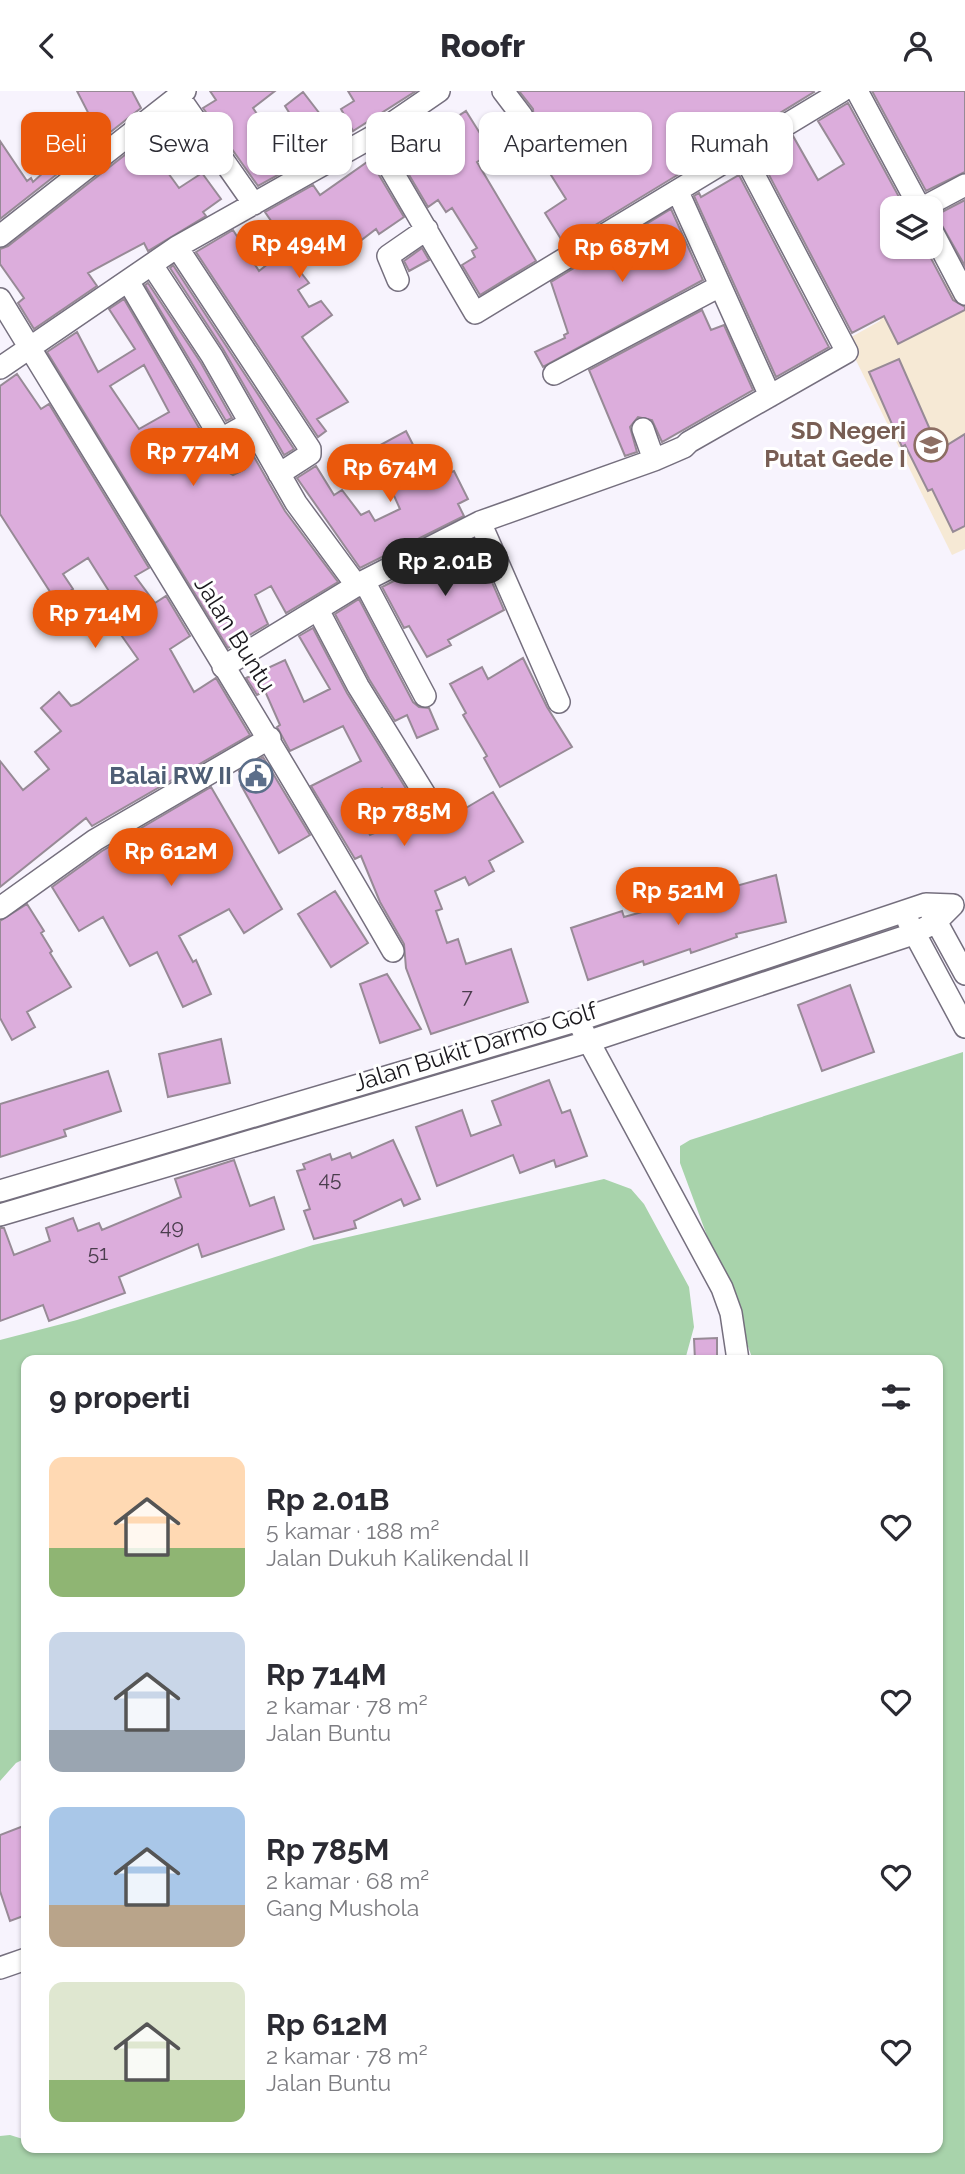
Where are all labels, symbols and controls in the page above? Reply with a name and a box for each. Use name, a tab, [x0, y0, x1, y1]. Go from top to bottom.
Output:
icon: back	[28, 27, 66, 65]
text: Roofr	[440, 27, 525, 64]
icon: person	[899, 27, 937, 65]
chip: Beli	[21, 112, 111, 175]
chip: Sewa	[125, 112, 233, 175]
chip: Filter	[247, 112, 352, 175]
chip: Baru	[366, 112, 465, 175]
chip: Apartemen	[479, 112, 652, 175]
chip: Rumah	[666, 112, 793, 175]
map controls	[880, 196, 943, 259]
button: layers	[880, 196, 943, 259]
pin: Rp 494M	[234, 221, 364, 280]
pin: Rp 687M	[557, 225, 687, 284]
text: Rp 494M	[252, 229, 347, 256]
text: Rp 687M	[574, 233, 670, 260]
place label: SD Negeri Putat Gede I	[764, 416, 906, 473]
school or university icon: SD Negeri Putat Gede I	[912, 426, 950, 464]
pin: Rp 774M	[128, 429, 258, 488]
text: Rp 774M	[146, 437, 240, 464]
pin: Rp 674M	[325, 445, 455, 504]
text: Rp 674M	[343, 453, 437, 480]
pin: Rp 2.01B	[373, 539, 517, 598]
text: Rp 2.01B	[398, 547, 492, 574]
street label: Jalan Buntu	[189, 571, 282, 697]
pin: Rp 714M	[30, 591, 160, 650]
text: Rp 714M	[49, 599, 141, 626]
public building icon: Balai RW II	[237, 757, 275, 795]
place label: Balai RW II	[109, 761, 232, 790]
pin: Rp 785M	[339, 789, 469, 848]
text: Rp 785M	[357, 797, 451, 824]
pin: Rp 612M	[106, 829, 236, 888]
text: Rp 612M	[124, 837, 218, 864]
pin: Rp 521M	[613, 867, 743, 927]
text: Rp 521M	[632, 876, 724, 903]
house number: 7	[461, 983, 473, 1008]
street label: Jalan Bukit Darmo Golf	[349, 995, 601, 1097]
house number: 45	[319, 1166, 341, 1191]
house number: 49	[160, 1214, 184, 1239]
house number: 51	[88, 1240, 108, 1265]
icon: filters	[877, 1378, 915, 1416]
text: 9 properti	[49, 1380, 190, 1415]
text: Rp 2.01B	[266, 1482, 389, 1517]
icon: home	[105, 1485, 189, 1569]
icon: heart	[877, 1508, 915, 1546]
text: 5 kamar · 188 m²	[266, 1517, 439, 1544]
text: Jalan Dukuh Kalikendal II	[266, 1544, 529, 1571]
text: Rp 714M	[266, 1657, 387, 1692]
icon: home	[105, 1660, 189, 1744]
icon: heart	[877, 1683, 915, 1721]
text: 2 kamar · 78 m²	[266, 1692, 428, 1719]
text: Jalan Buntu	[266, 1719, 391, 1746]
text: Rp 785M	[266, 1832, 390, 1867]
icon: home	[105, 1835, 189, 1919]
icon: heart	[877, 1858, 915, 1896]
text: 2 kamar · 68 m²	[266, 1867, 429, 1894]
text: Gang Mushola	[266, 1894, 419, 1921]
text: Rp 612M	[266, 2007, 388, 2042]
icon: home	[105, 2010, 189, 2094]
icon: heart	[877, 2033, 915, 2071]
text: 2 kamar · 78 m²	[266, 2042, 428, 2069]
text: Jalan Buntu	[266, 2069, 391, 2096]

